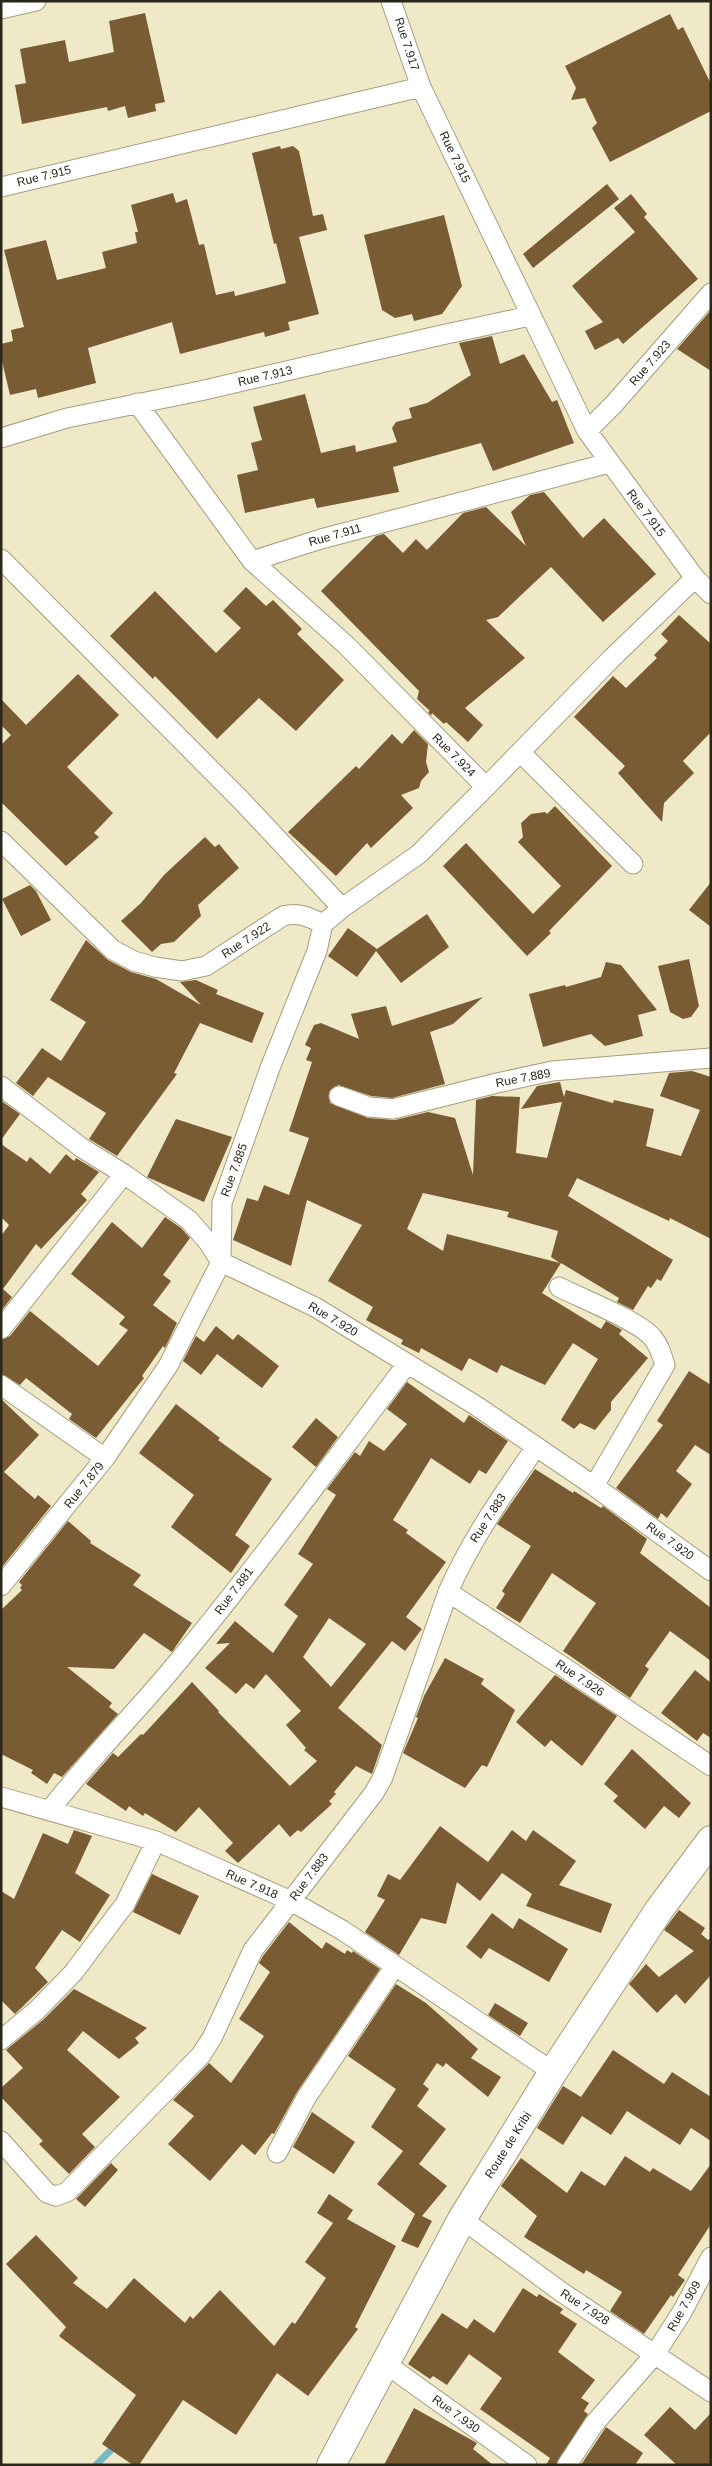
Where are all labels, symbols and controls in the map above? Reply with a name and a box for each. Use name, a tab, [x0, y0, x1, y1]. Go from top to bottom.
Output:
street label: Rue 7.917	[392, 15, 422, 73]
street label: Rue 7.915	[437, 129, 474, 185]
street label: Rue 7.915	[15, 162, 73, 189]
street label: Rue 7.923	[627, 337, 674, 388]
street label: Rue 7.913	[236, 363, 294, 389]
street label: Rue 7.915	[624, 487, 668, 540]
street label: Rue 7.911	[307, 521, 363, 549]
street label: Rue 7.924	[429, 730, 479, 780]
street label: Rue 7.922	[219, 919, 273, 961]
street label: Rue 7.889	[494, 1066, 552, 1090]
street label: Rue 7.885	[218, 1141, 250, 1198]
street label: Rue 7.920	[306, 1299, 361, 1339]
street label: Rue 7.879	[61, 1459, 107, 1511]
street label: Rue 7.883	[467, 1491, 509, 1545]
street label: Rue 7.920	[643, 1519, 697, 1563]
street label: Rue 7.881	[212, 1564, 256, 1617]
street label: Rue 7.926	[553, 1657, 607, 1699]
street label: Rue 7.883	[287, 1850, 331, 1903]
street label: Rue 7.918	[224, 1866, 280, 1902]
street label: Route de Kribi	[482, 2109, 534, 2181]
street label: Rue 7.909	[664, 2278, 704, 2334]
street label: Rue 7.928	[558, 2286, 612, 2328]
street label: Rue 7.930	[429, 2392, 483, 2436]

